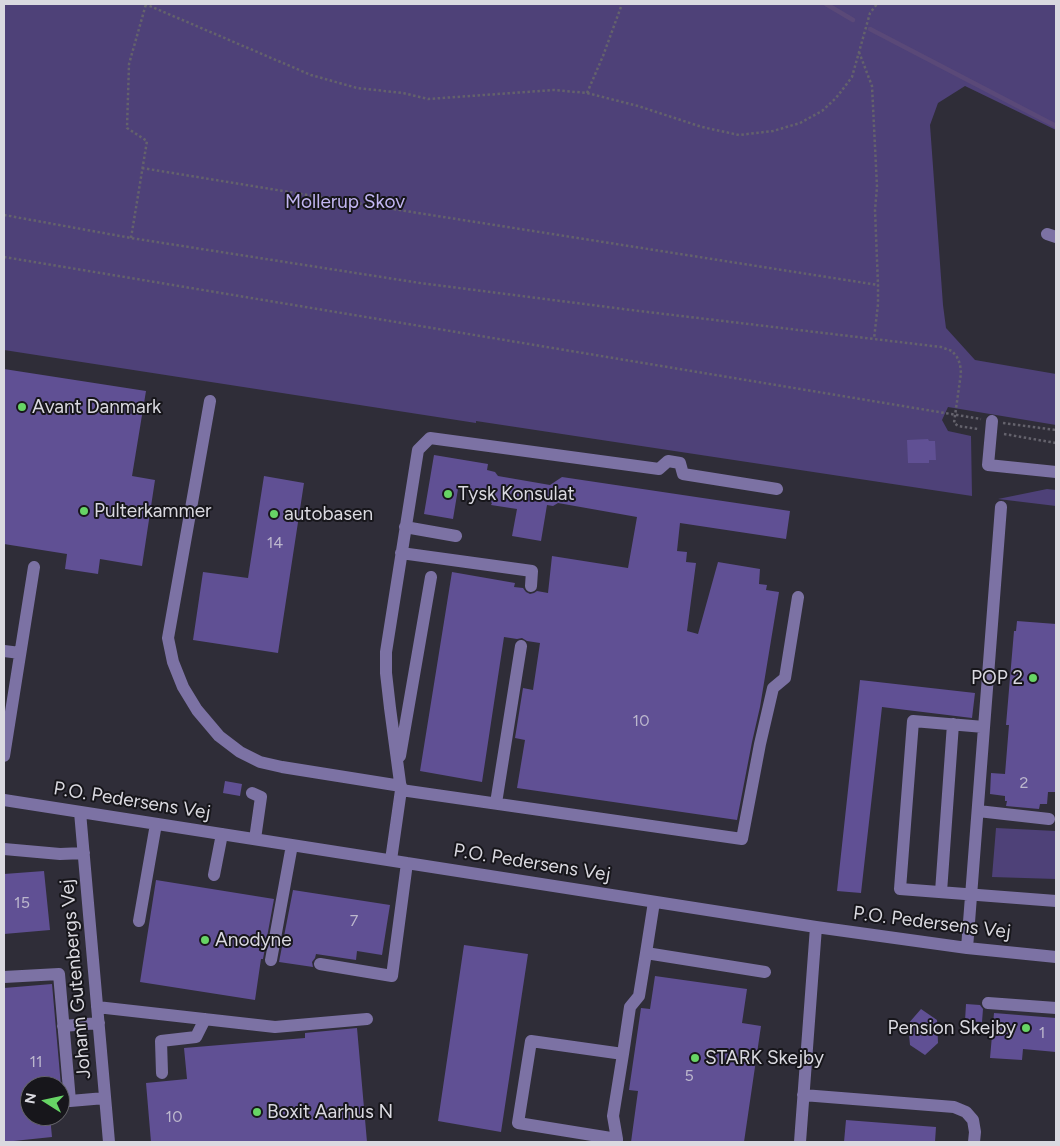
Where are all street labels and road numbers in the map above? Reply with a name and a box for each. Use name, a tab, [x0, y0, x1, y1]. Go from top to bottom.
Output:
street label: P.O. Pedersens Vej	[52, 777, 212, 825]
street label: P.O. Pedersens Vej	[452, 839, 612, 887]
street label: Johann Gutenbergs Vej	[56, 878, 96, 1080]
street label: P.O. Pedersens Vej	[852, 902, 1012, 944]

